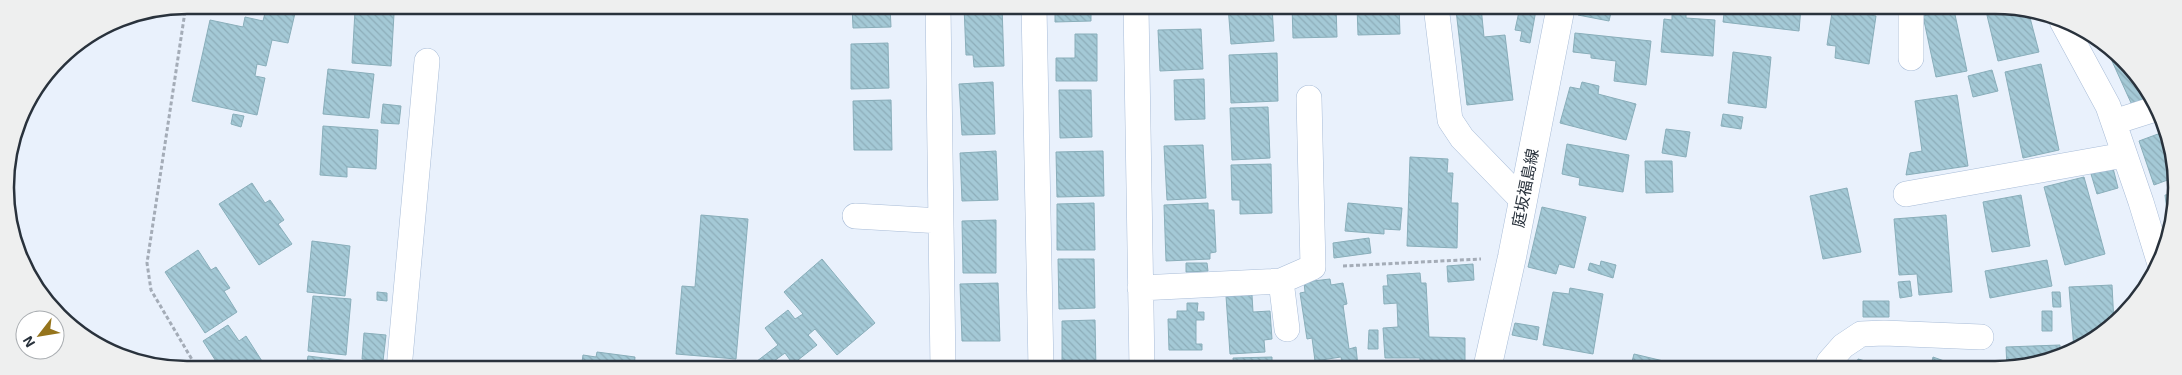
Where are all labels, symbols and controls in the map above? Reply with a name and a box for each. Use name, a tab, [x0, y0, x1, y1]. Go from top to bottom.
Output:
street label: 庭坂福島線	[1508, 147, 1541, 229]
north arrow	[15, 310, 65, 360]
text: N	[19, 333, 38, 351]

